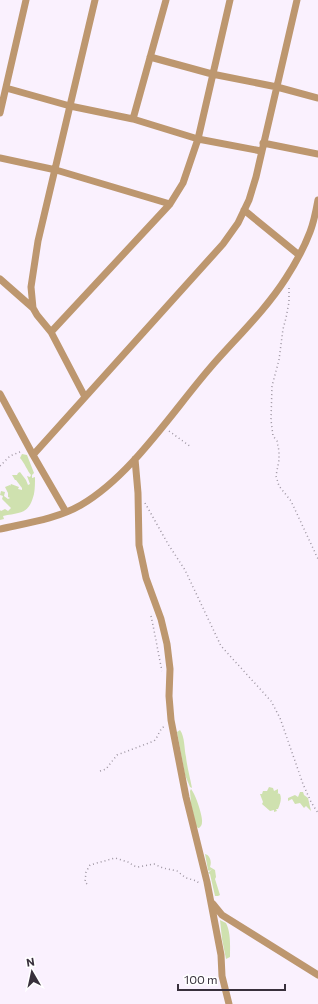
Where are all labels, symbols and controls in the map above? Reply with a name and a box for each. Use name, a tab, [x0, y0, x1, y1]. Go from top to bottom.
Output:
north arrow	[12, 952, 52, 992]
text: N	[25, 955, 35, 969]
scale bar	[178, 966, 285, 992]
text: 100 m	[184, 972, 218, 986]

